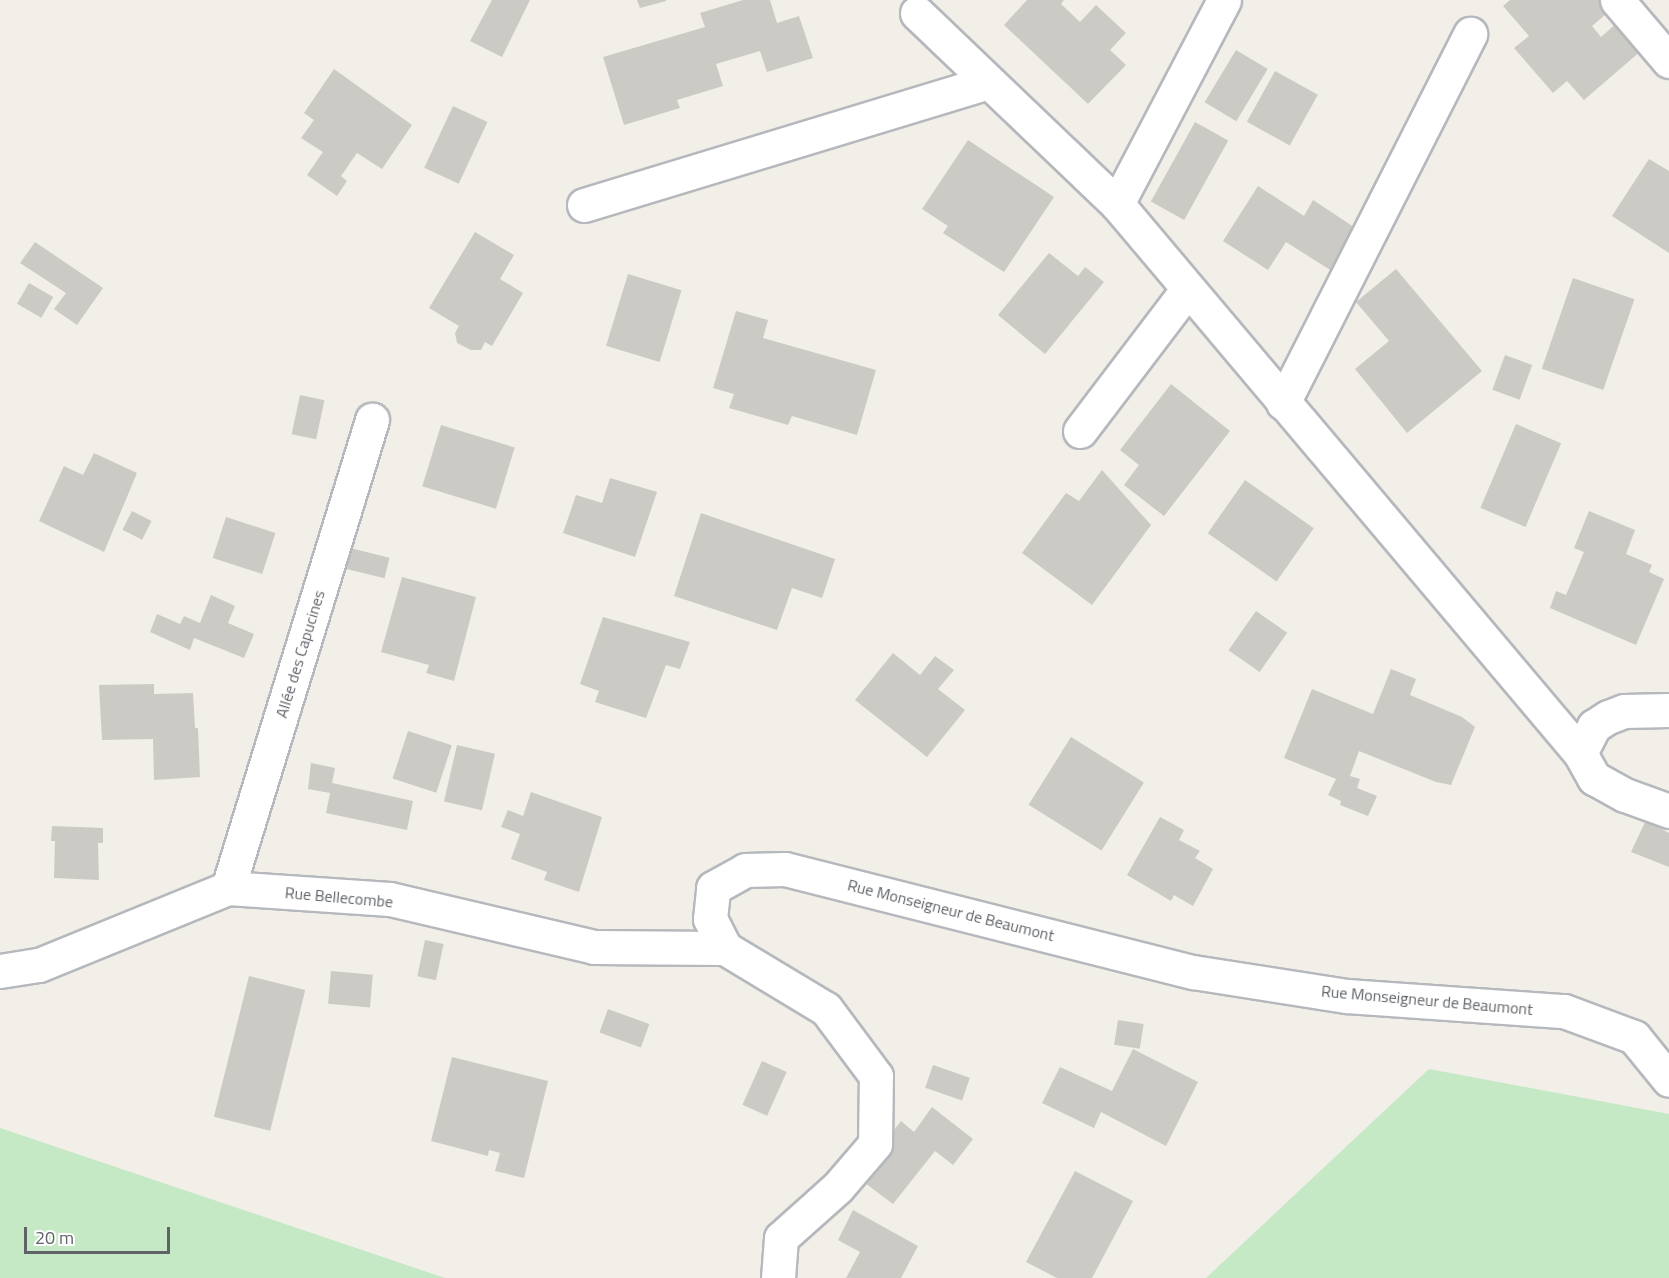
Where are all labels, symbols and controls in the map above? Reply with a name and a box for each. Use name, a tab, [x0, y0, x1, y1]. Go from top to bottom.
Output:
street label: Allée des Capucines	[271, 588, 329, 720]
street label: Rue Monseigneur de Beaumont	[846, 875, 1056, 945]
street label: Rue Bellecombe	[284, 883, 394, 911]
street label: Rue Monseigneur de Beaumont	[1320, 981, 1534, 1019]
scale bar	[27, 1215, 172, 1253]
text: 20 m	[35, 1224, 74, 1251]

